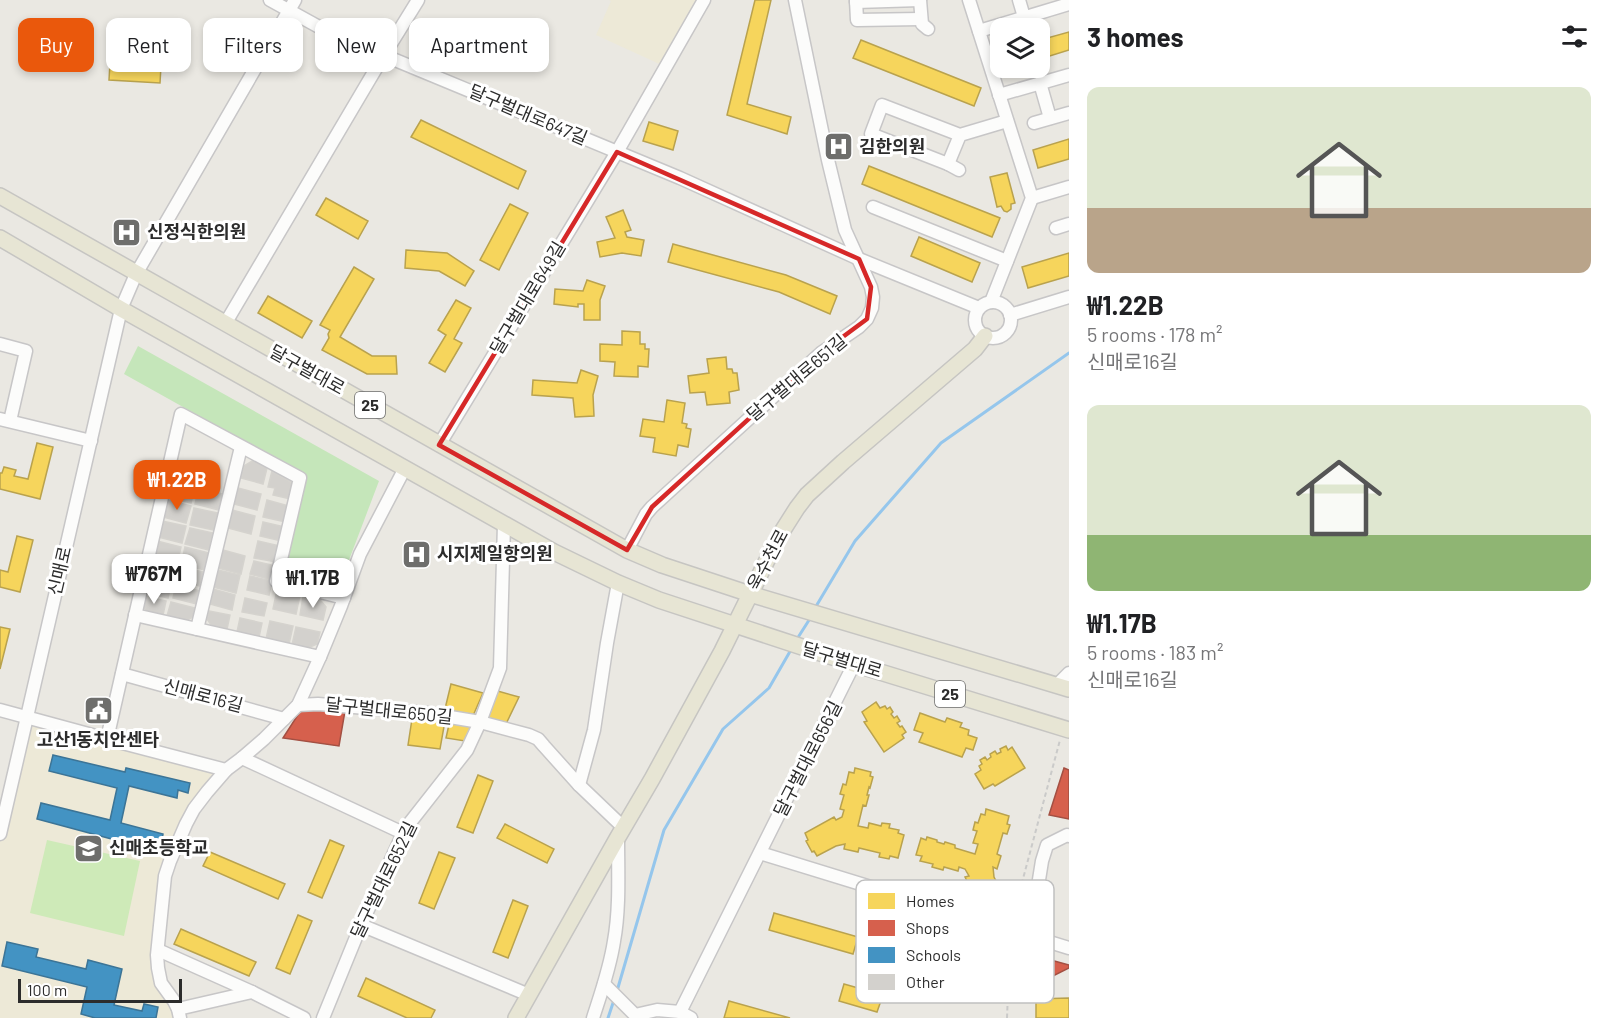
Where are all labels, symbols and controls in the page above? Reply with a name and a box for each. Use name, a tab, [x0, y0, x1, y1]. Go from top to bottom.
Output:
chip: Buy	[18, 18, 94, 72]
chip: Rent	[106, 18, 191, 72]
chip: Filters	[203, 18, 303, 72]
chip: New	[315, 18, 397, 72]
chip: Apartment	[409, 18, 549, 72]
map controls	[990, 18, 1050, 78]
button: layers	[990, 18, 1050, 78]
icon: filters	[1558, 20, 1591, 53]
text: 3 homes	[1087, 21, 1184, 52]
street label: 달구벌대로647길	[466, 79, 591, 149]
icon: home	[1285, 126, 1393, 234]
hospital icon: 김한의원	[822, 131, 854, 163]
place label: 김한의원	[859, 135, 925, 157]
hospital icon: 신정식한의원	[110, 216, 142, 248]
place label: 신정식한의원	[147, 220, 246, 242]
street label: 달구벌대로649길	[485, 237, 570, 358]
text: ₩1.22B	[1087, 289, 1164, 320]
text: 5 rooms · 178 m²	[1087, 322, 1223, 346]
street label: 달구벌대로651길	[742, 329, 851, 425]
street label: 달구벌대로	[266, 339, 349, 399]
text: 신매로16길	[1087, 349, 1178, 373]
road number: 25	[355, 392, 385, 418]
icon: home	[1285, 444, 1393, 552]
pin: ₩1.22B	[128, 460, 226, 511]
text: ₩1.22B	[147, 467, 207, 491]
street label: 욱수천로	[742, 525, 792, 594]
hospital icon: 시지제일항의원	[400, 538, 432, 570]
place label: 시지제일항의원	[437, 542, 553, 564]
street label: 신매로	[43, 544, 75, 597]
pin: ₩767M	[112, 554, 196, 605]
pin: ₩1.17B	[264, 558, 362, 609]
text: ₩767M	[126, 561, 182, 585]
text: ₩1.17B	[286, 565, 340, 589]
text: ₩1.17B	[1087, 607, 1157, 638]
street label: 달구벌대로	[799, 636, 885, 682]
text: 5 rooms · 183 m²	[1087, 640, 1223, 664]
text: 신매로16길	[1087, 667, 1178, 691]
street label: 신매로16길	[161, 674, 246, 716]
road number: 25	[935, 681, 965, 707]
street label: 달구벌대로650길	[324, 692, 454, 728]
public building icon: 고산1동치안센타	[82, 695, 114, 727]
street label: 달구벌대로656길	[768, 697, 846, 820]
place label: 고산1동치안센타	[37, 728, 160, 750]
street label: 달구벌대로652길	[345, 817, 421, 942]
school or university icon: 신매초등학교	[72, 832, 104, 864]
place label: 신매초등학교	[109, 836, 208, 858]
legend	[856, 880, 1054, 1003]
text: Homes	[906, 891, 954, 910]
text: Shops	[906, 918, 949, 937]
text: Schools	[906, 945, 961, 964]
text: Other	[906, 972, 945, 991]
scale bar	[18, 976, 182, 1004]
text: 100 m	[27, 980, 67, 999]

